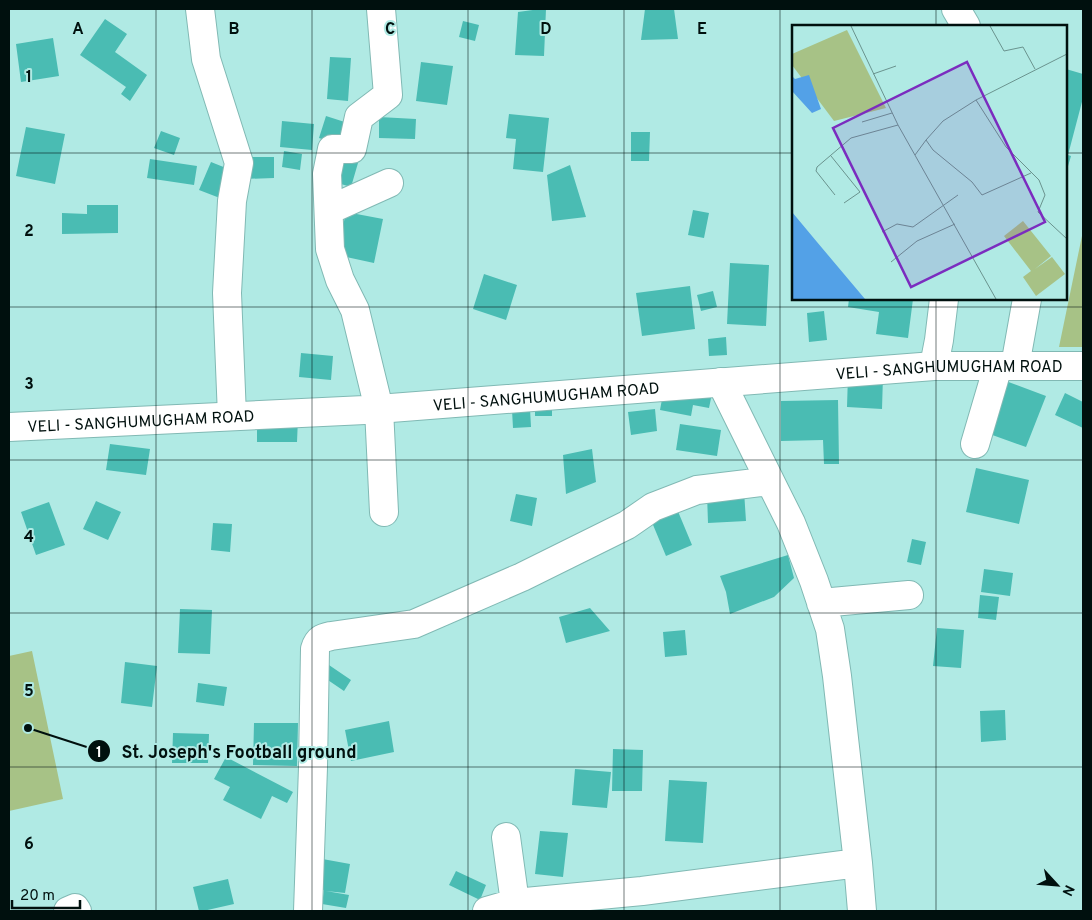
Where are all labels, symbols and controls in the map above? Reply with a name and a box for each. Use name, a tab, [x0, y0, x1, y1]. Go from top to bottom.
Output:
text: A	[72, 20, 84, 40]
text: B	[228, 20, 240, 40]
text: C	[385, 20, 395, 40]
text: D	[540, 20, 552, 40]
text: E	[697, 20, 707, 40]
inset map	[792, 25, 1067, 300]
text: 1	[26, 68, 32, 88]
text: 2	[24, 222, 34, 242]
street label: VELI - SANGHUMUGHAM ROAD	[835, 358, 1063, 386]
text: 3	[24, 375, 34, 395]
street label: VELI - SANGHUMUGHAM ROAD	[432, 379, 660, 417]
street label: VELI - SANGHUMUGHAM ROAD	[27, 407, 255, 438]
text: 4	[24, 528, 34, 548]
text: 5	[24, 682, 34, 702]
callout: St. Joseph's Football ground	[87, 735, 367, 768]
text: St. Joseph's Football ground	[121, 742, 357, 765]
text: 1	[96, 744, 102, 763]
text: 6	[24, 835, 34, 855]
north arrow	[1032, 860, 1082, 910]
scale bar	[12, 878, 80, 910]
text: N	[1057, 882, 1077, 898]
text: 20 m	[20, 887, 55, 906]

